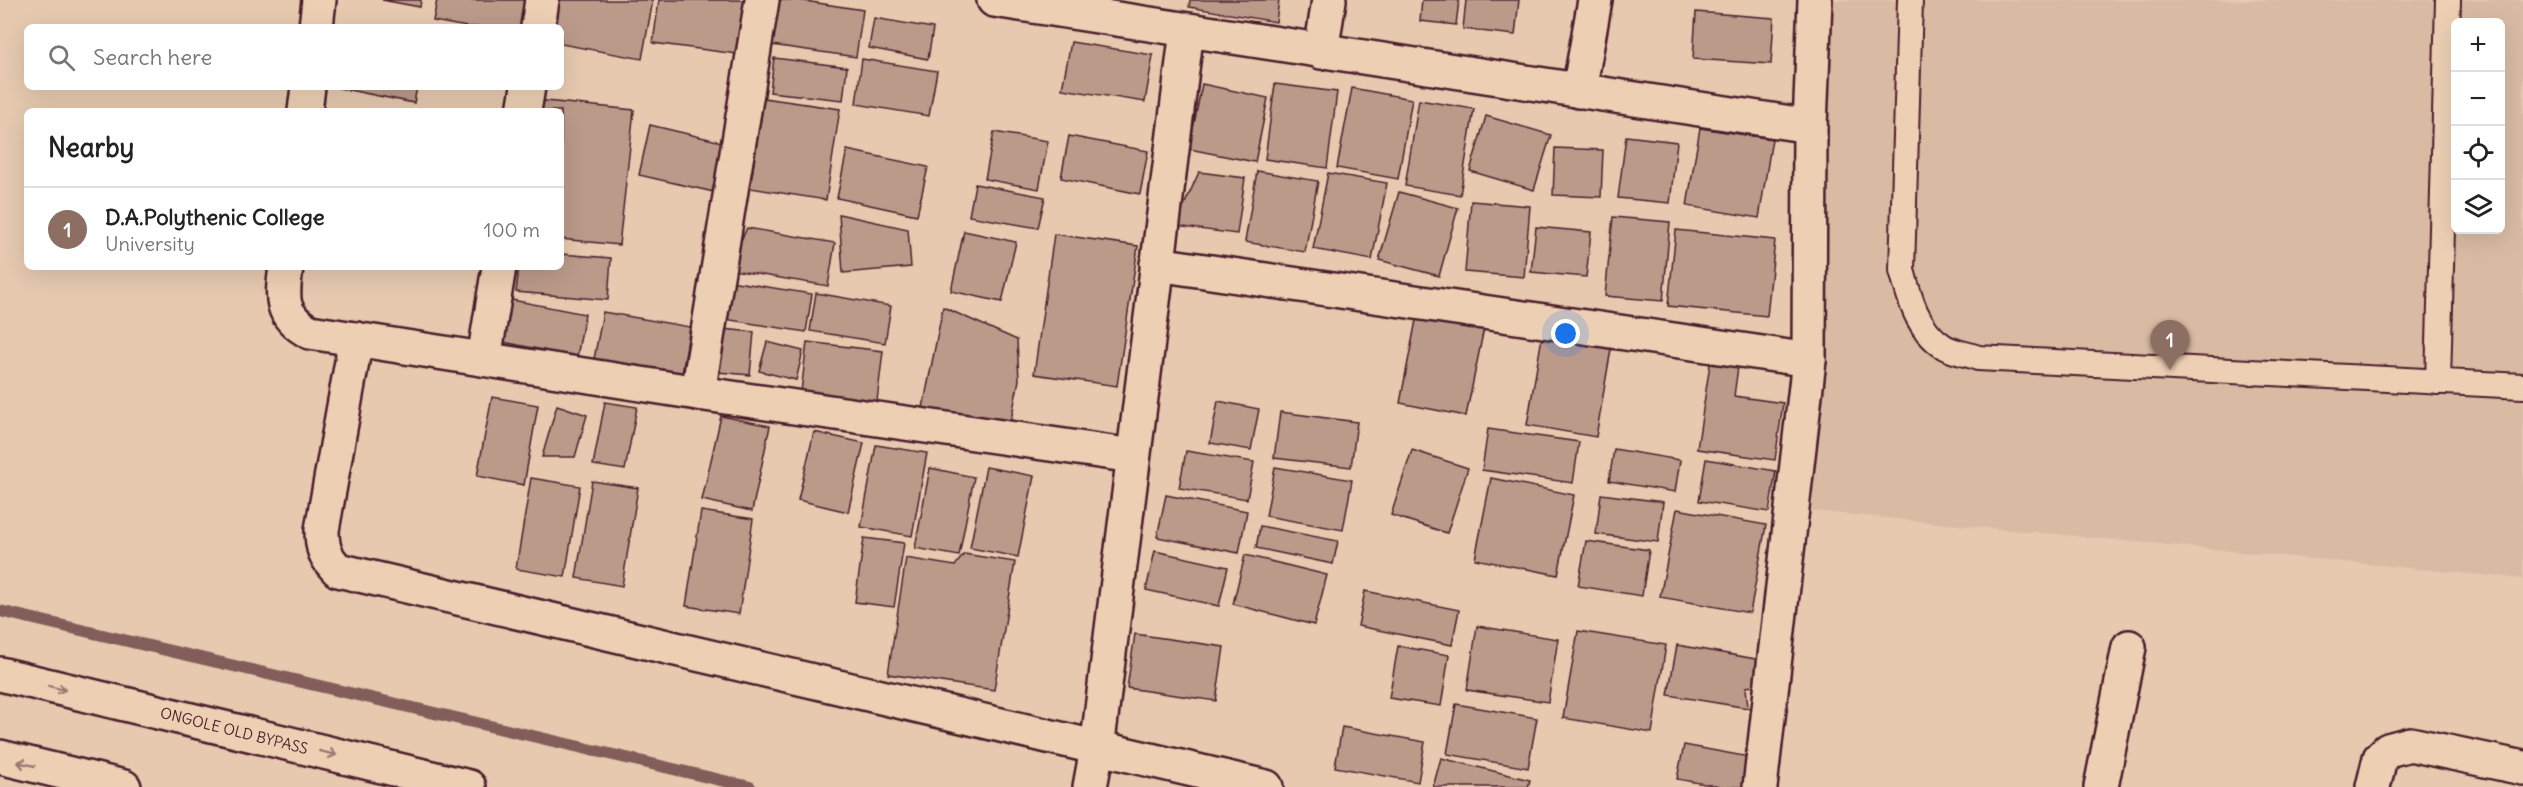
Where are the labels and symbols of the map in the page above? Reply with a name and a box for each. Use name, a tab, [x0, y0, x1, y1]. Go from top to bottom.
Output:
your location	[1551, 319, 1580, 348]
pin: 1	[2150, 320, 2190, 370]
one-way arrow	[47, 683, 66, 694]
street label: ONGOLE OLD BYPASS	[158, 703, 310, 758]
one-way arrow	[318, 748, 337, 760]
one-way arrow	[17, 757, 36, 769]

